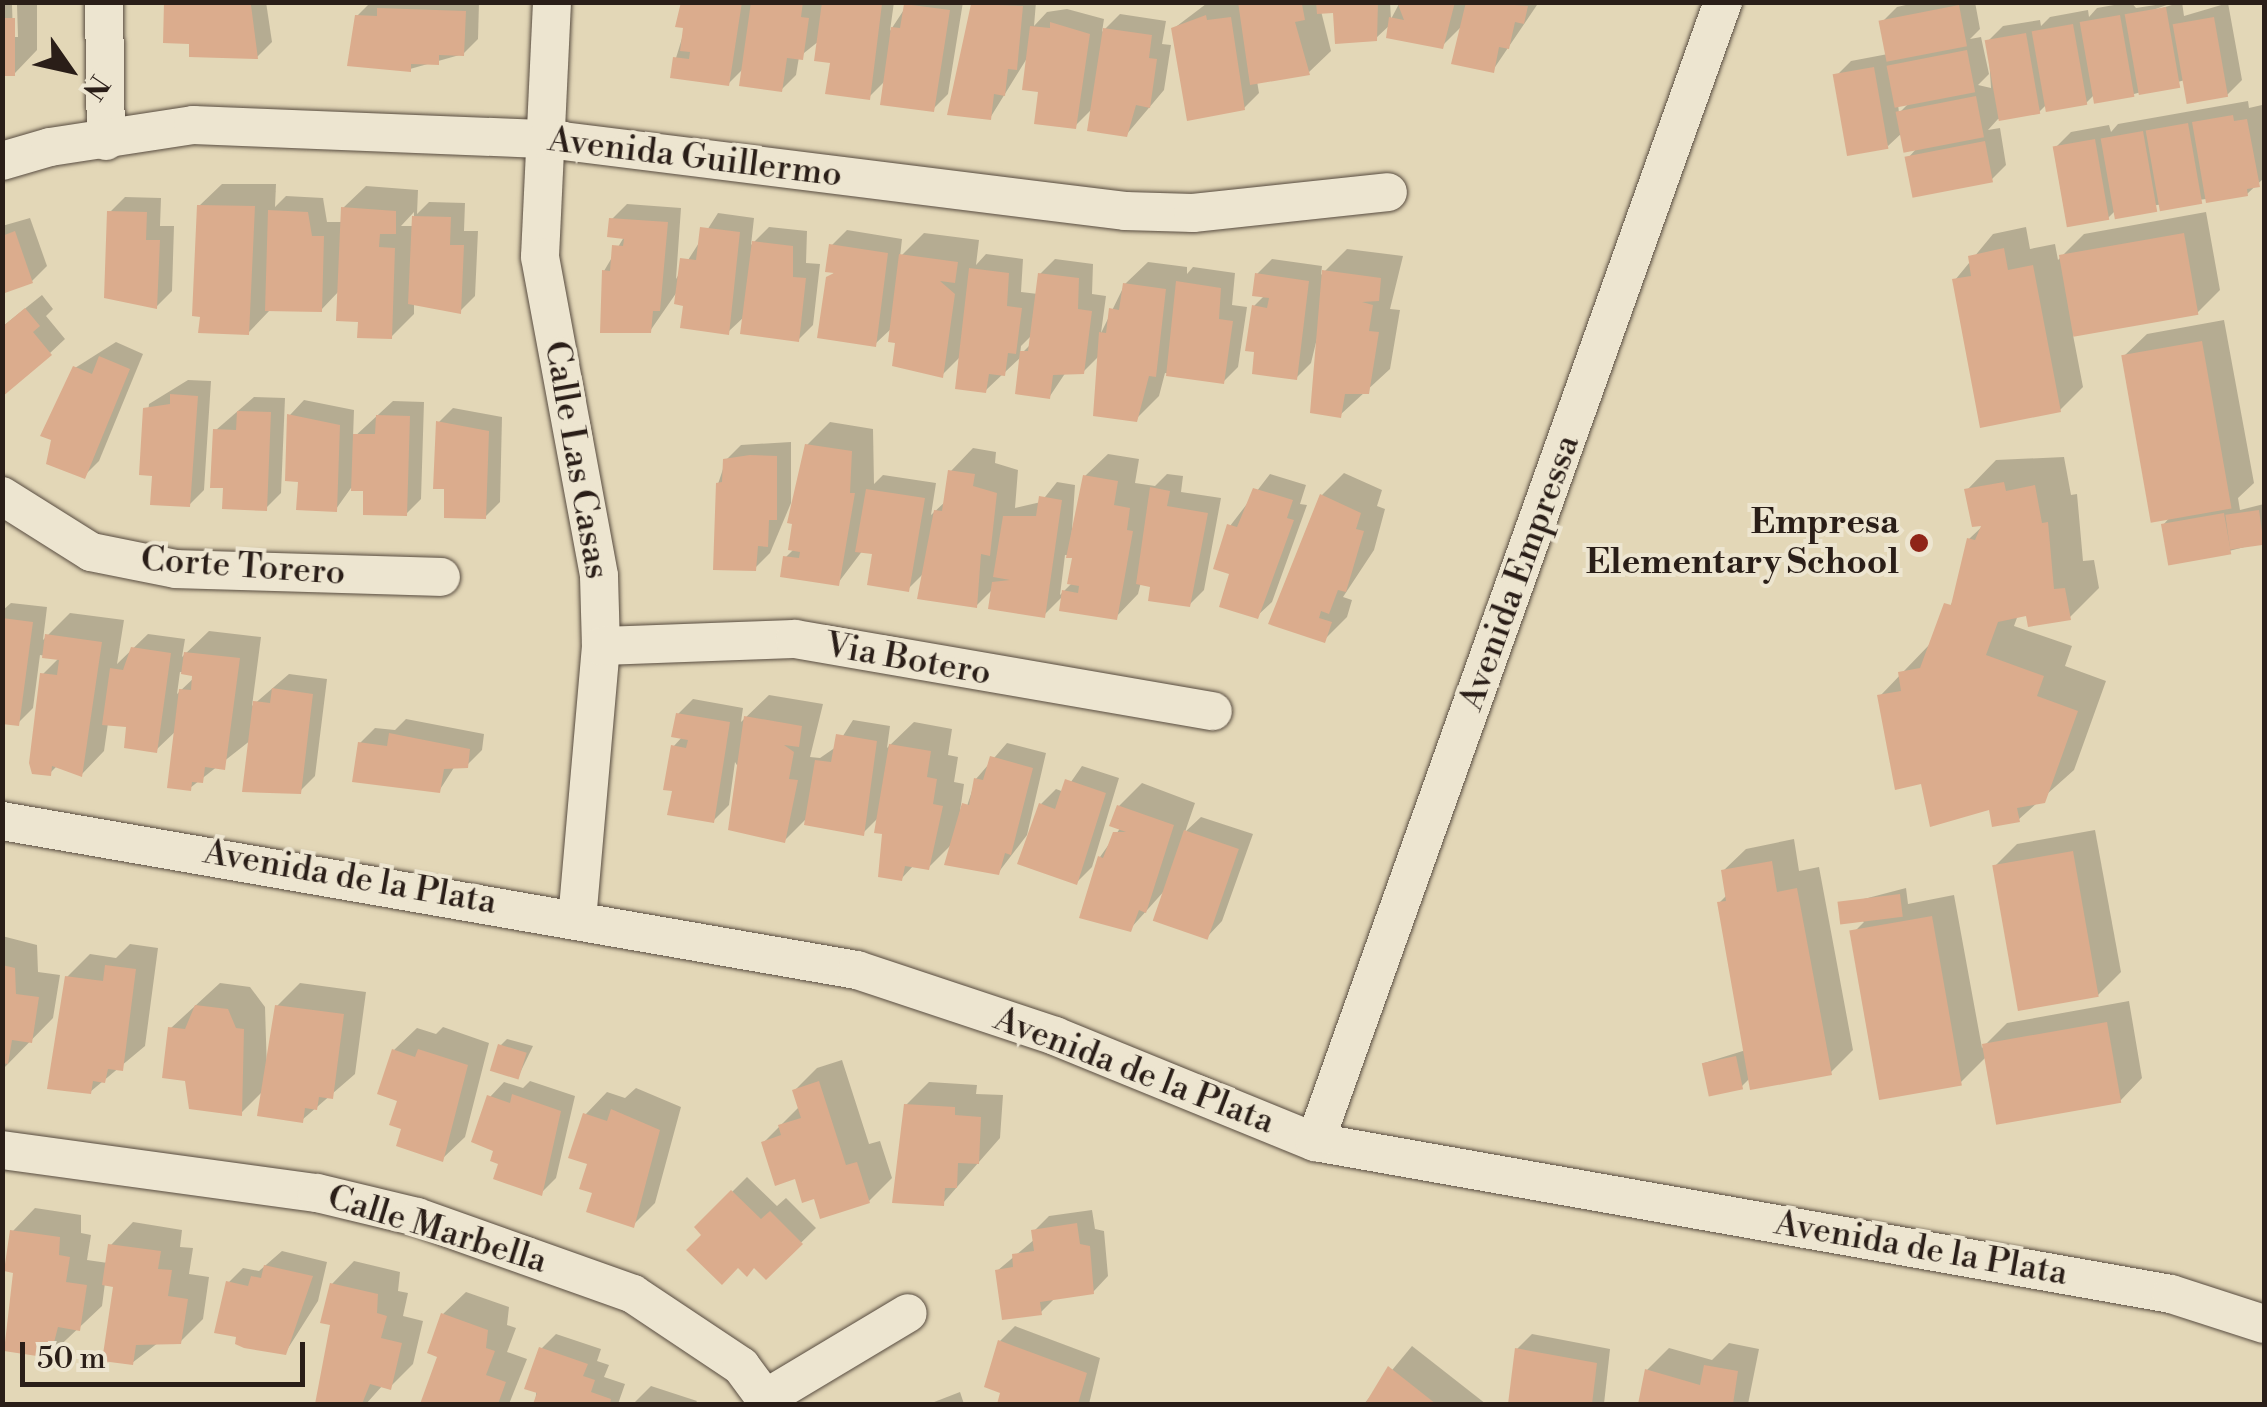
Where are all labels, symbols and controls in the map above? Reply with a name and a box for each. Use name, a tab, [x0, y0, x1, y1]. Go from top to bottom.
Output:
north arrow	[20, 20, 120, 120]
text: N	[75, 68, 116, 106]
street label: Avenida Guillermo	[546, 119, 844, 197]
street label: Calle Las Casas	[534, 338, 618, 582]
street label: Avenida Empressa	[1451, 430, 1589, 716]
place label: Empresa Elementary School	[1586, 502, 1899, 584]
marker: Empresa Elementary School	[1908, 532, 1930, 554]
street label: Corte Torero	[139, 539, 347, 595]
street label: Via Botero	[822, 625, 994, 695]
street label: Avenida de la Plata	[200, 832, 500, 924]
street label: Avenida de la Plata	[988, 998, 1280, 1144]
street label: Calle Marbella	[322, 1177, 552, 1283]
street label: Avenida de la Plata	[1771, 1203, 2071, 1295]
scale bar	[25, 1322, 310, 1384]
text: 50 m	[37, 1340, 106, 1378]

